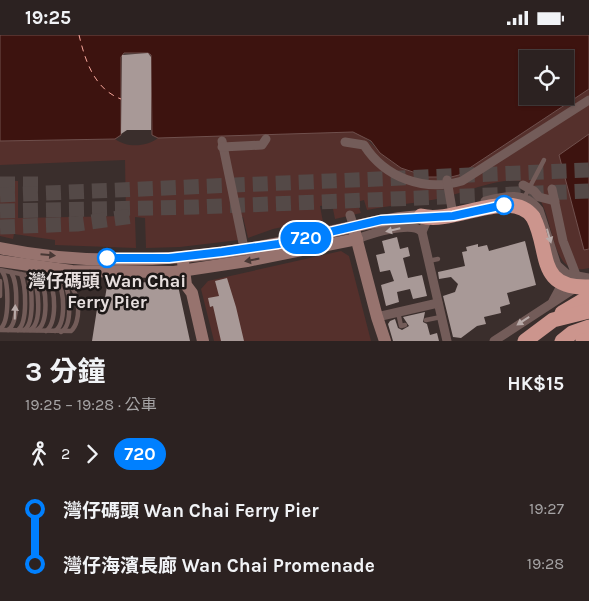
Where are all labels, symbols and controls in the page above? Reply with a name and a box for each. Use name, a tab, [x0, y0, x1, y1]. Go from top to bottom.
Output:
text: 19:25	[25, 7, 71, 29]
map controls	[519, 50, 574, 105]
button: locate	[519, 50, 574, 105]
unlabelled marker	[494, 195, 514, 215]
line badge: 720	[277, 222, 335, 254]
one-way arrow	[385, 226, 400, 234]
text: 720	[290, 227, 322, 249]
one-way arrow	[545, 228, 553, 243]
marker: 灣仔碼頭 Wan Chai Ferry Pier	[97, 248, 117, 268]
one-way arrow	[40, 251, 56, 259]
one-way arrow	[243, 257, 259, 265]
place label: 灣仔碼頭 Wan Chai Ferry Pier	[28, 270, 186, 313]
one-way arrow	[11, 304, 19, 320]
one-way arrow	[516, 316, 530, 326]
text: 3 分鐘	[25, 355, 106, 388]
text: HK$15	[507, 373, 564, 395]
text: 19:25 – 19:28 · 公車	[25, 395, 157, 414]
icon: walk	[25, 440, 53, 468]
icon: forward	[78, 440, 106, 468]
text: 720	[124, 443, 156, 465]
text: 2	[61, 444, 70, 463]
text: 19:27	[529, 499, 564, 518]
text: 灣仔碼頭 Wan Chai Ferry Pier	[63, 500, 319, 522]
text: 19:28	[527, 554, 564, 573]
text: 灣仔海濱長廊 Wan Chai Promenade	[63, 555, 375, 577]

